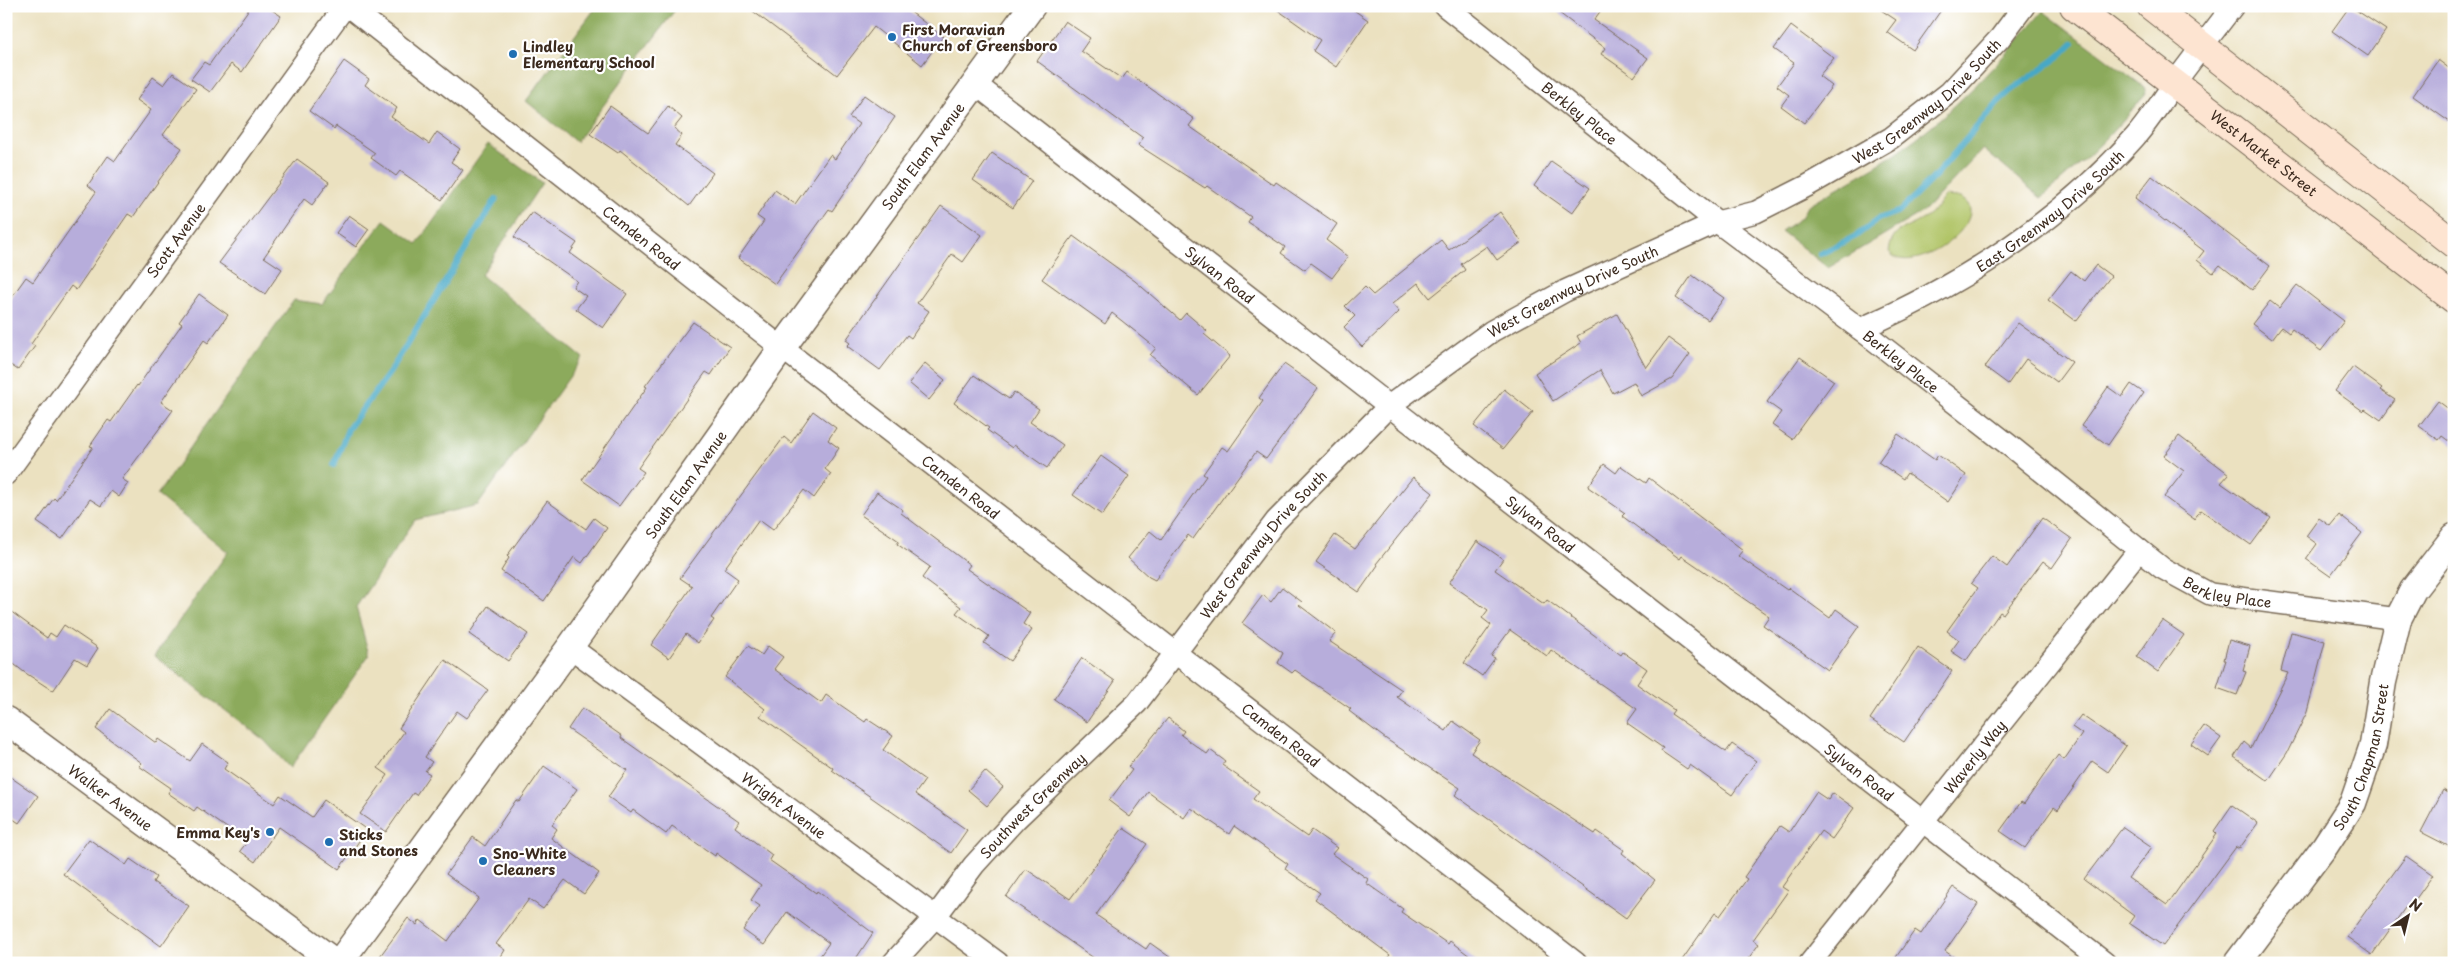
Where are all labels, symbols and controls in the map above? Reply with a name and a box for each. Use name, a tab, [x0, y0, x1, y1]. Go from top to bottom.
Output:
place label: First Moravian Church of Greensboro	[902, 19, 1057, 56]
marker: First Moravian Church of Greensboro	[886, 31, 898, 43]
street label: West Greenway Drive South	[1848, 33, 2005, 169]
place label: Lindley Elementary School	[523, 36, 655, 73]
marker: Lindley Elementary School	[507, 48, 519, 60]
street label: Berkley Place	[1538, 76, 1622, 149]
street label: South Elam Avenue	[876, 98, 969, 214]
street label: West Market Street	[2206, 104, 2322, 201]
street label: East Greenway Drive South	[1972, 145, 2129, 277]
street label: Scott Avenue	[141, 198, 210, 282]
street label: Camden Road	[598, 200, 685, 275]
street label: West Greenway Drive South	[1483, 240, 1661, 342]
street label: Sylvan Road	[1181, 241, 1259, 308]
street label: Berkley Place	[1859, 325, 1943, 397]
street label: South Elam Avenue	[640, 425, 731, 543]
street label: Camden Road	[917, 450, 1005, 524]
street label: West Greenway Drive South	[1195, 465, 1331, 623]
street label: Sylvan Road	[1501, 490, 1580, 558]
street label: Berkley Place	[2179, 571, 2273, 613]
street label: South Chapman Street	[2328, 682, 2393, 834]
street label: Camden Road	[1238, 698, 1325, 772]
street label: Waverly Way	[1939, 715, 2010, 798]
street label: Sylvan Road	[1820, 738, 1899, 806]
street label: Southwest Greenway	[975, 747, 1090, 863]
street label: Walker Avenue	[64, 759, 158, 836]
street label: Wright Avenue	[737, 767, 831, 843]
place label: Emma Key's	[176, 822, 260, 843]
place label: Sticks and Stones	[339, 824, 418, 861]
marker: Emma Key's	[264, 826, 276, 838]
marker: Sticks and Stones	[323, 836, 335, 848]
place label: Sno-White Cleaners	[493, 843, 567, 880]
marker: Sno-White Cleaners	[477, 855, 489, 867]
north arrow	[2382, 892, 2432, 942]
text: N	[2405, 893, 2426, 917]

